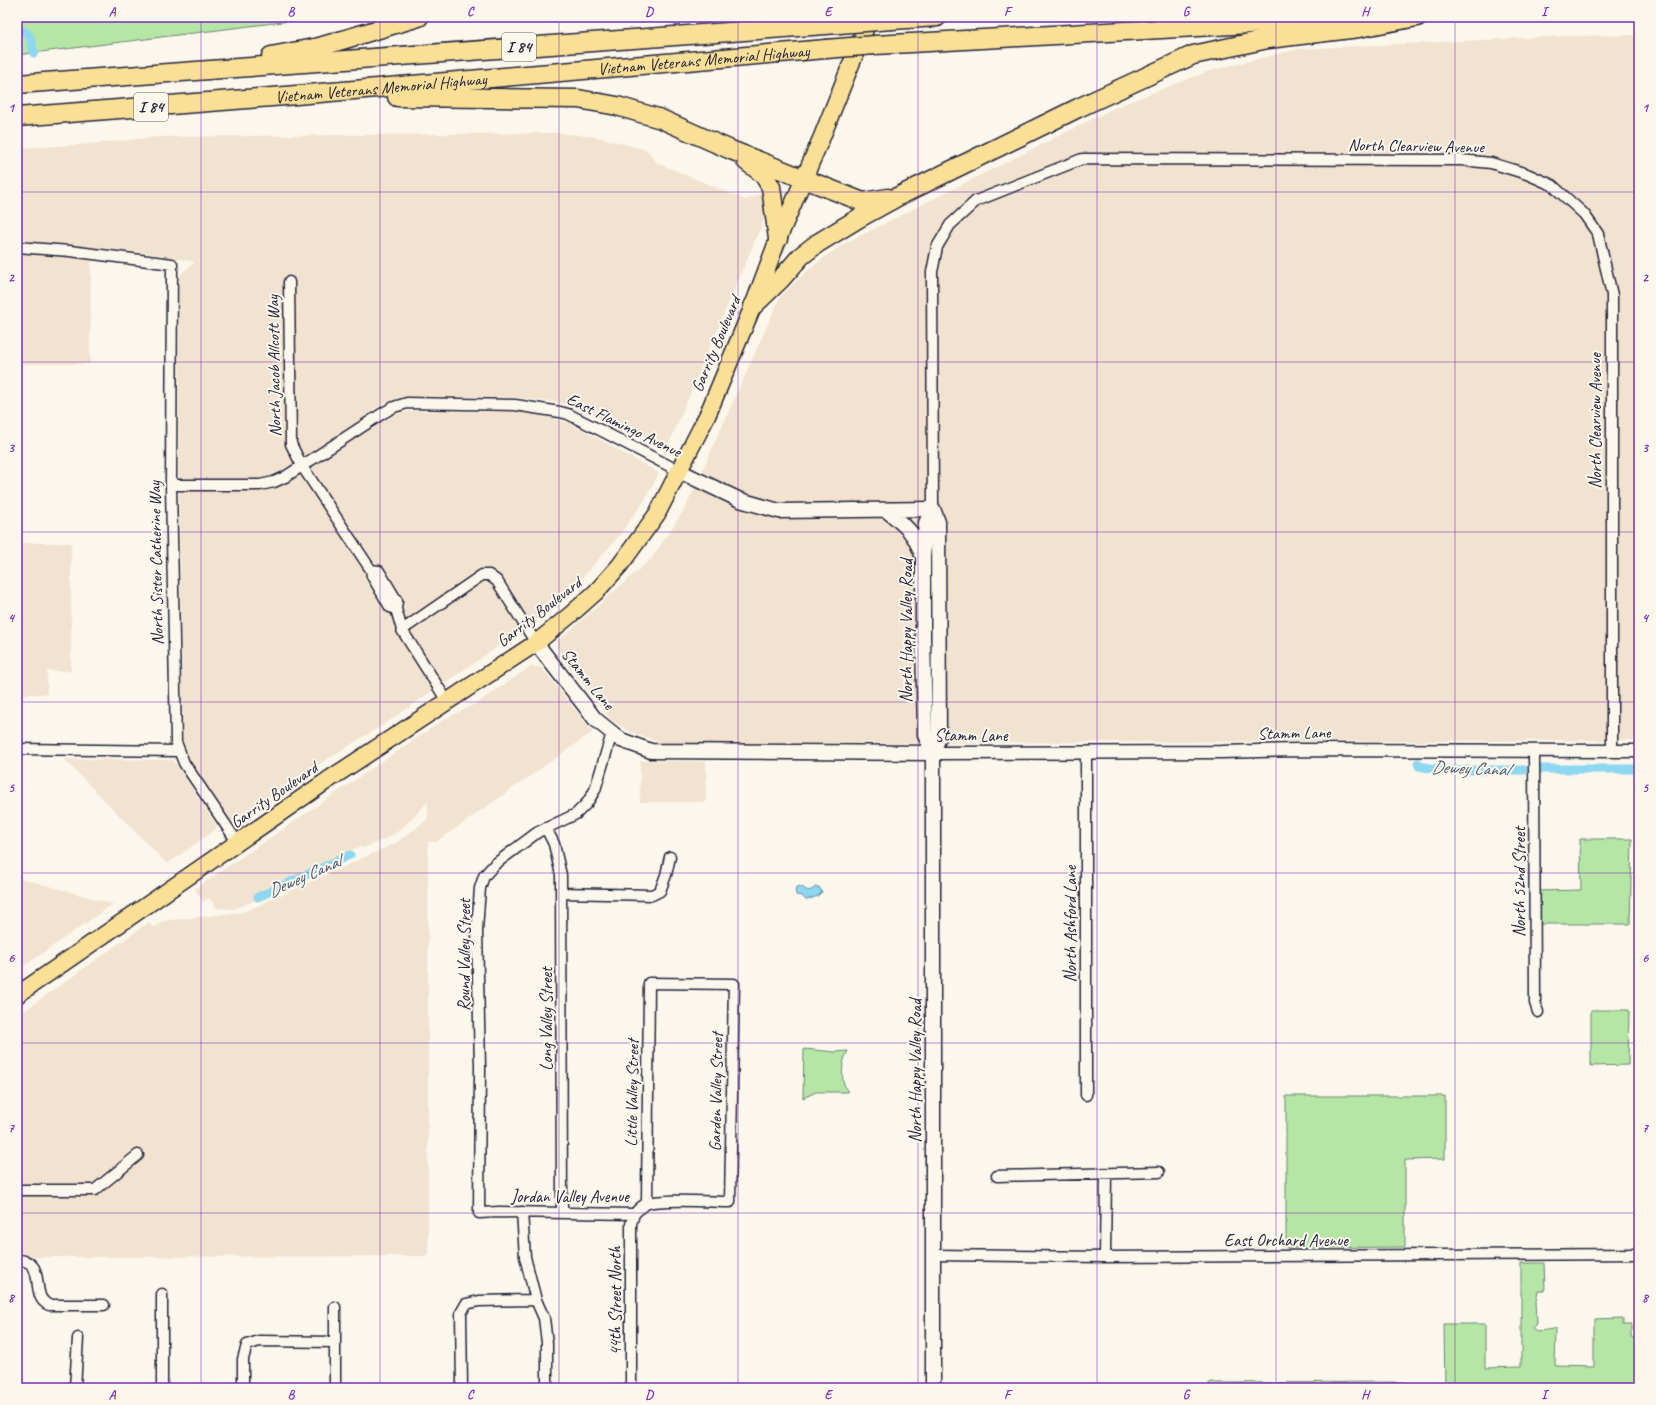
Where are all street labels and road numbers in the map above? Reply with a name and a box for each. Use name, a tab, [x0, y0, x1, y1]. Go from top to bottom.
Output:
road number: I 84	[502, 33, 536, 61]
street label: Vietnam Veterans Memorial Highway	[597, 40, 811, 79]
street label: Vietnam Veterans Memorial Highway	[274, 68, 489, 107]
road number: I 84	[134, 93, 168, 121]
street label: North Clearview Avenue	[1348, 134, 1485, 158]
street label: Garrity Boulevard	[686, 290, 747, 395]
street label: North Jacob Allcott Way	[262, 294, 286, 437]
street label: North Clearview Avenue	[1585, 352, 1606, 489]
street label: East Flamingo Avenue	[563, 388, 686, 462]
street label: North Sister Catherine Way	[144, 480, 168, 645]
street label: North Happy Valley Road	[896, 557, 917, 703]
street label: Garrity Boulevard	[493, 570, 588, 652]
street label: Stamm Lane	[557, 644, 620, 715]
street label: Stamm Lane	[1257, 722, 1332, 744]
street label: Stamm Lane	[935, 725, 1009, 746]
street label: Garrity Boulevard	[226, 755, 324, 833]
street label: North 52nd Street	[1509, 825, 1530, 937]
street label: North Ashford Lane	[1060, 864, 1081, 982]
street label: Round Valley Street	[454, 897, 475, 1011]
street label: Long Valley Street	[536, 965, 557, 1071]
street label: North Happy Valley Road	[905, 997, 926, 1143]
street label: Garden Valley Street	[704, 1030, 728, 1152]
street label: Little Valley Street	[621, 1037, 643, 1147]
street label: Jordan Valley Avenue	[510, 1186, 630, 1207]
street label: East Orchard Avenue	[1224, 1230, 1349, 1251]
street label: 44th Street North	[605, 1245, 626, 1356]

